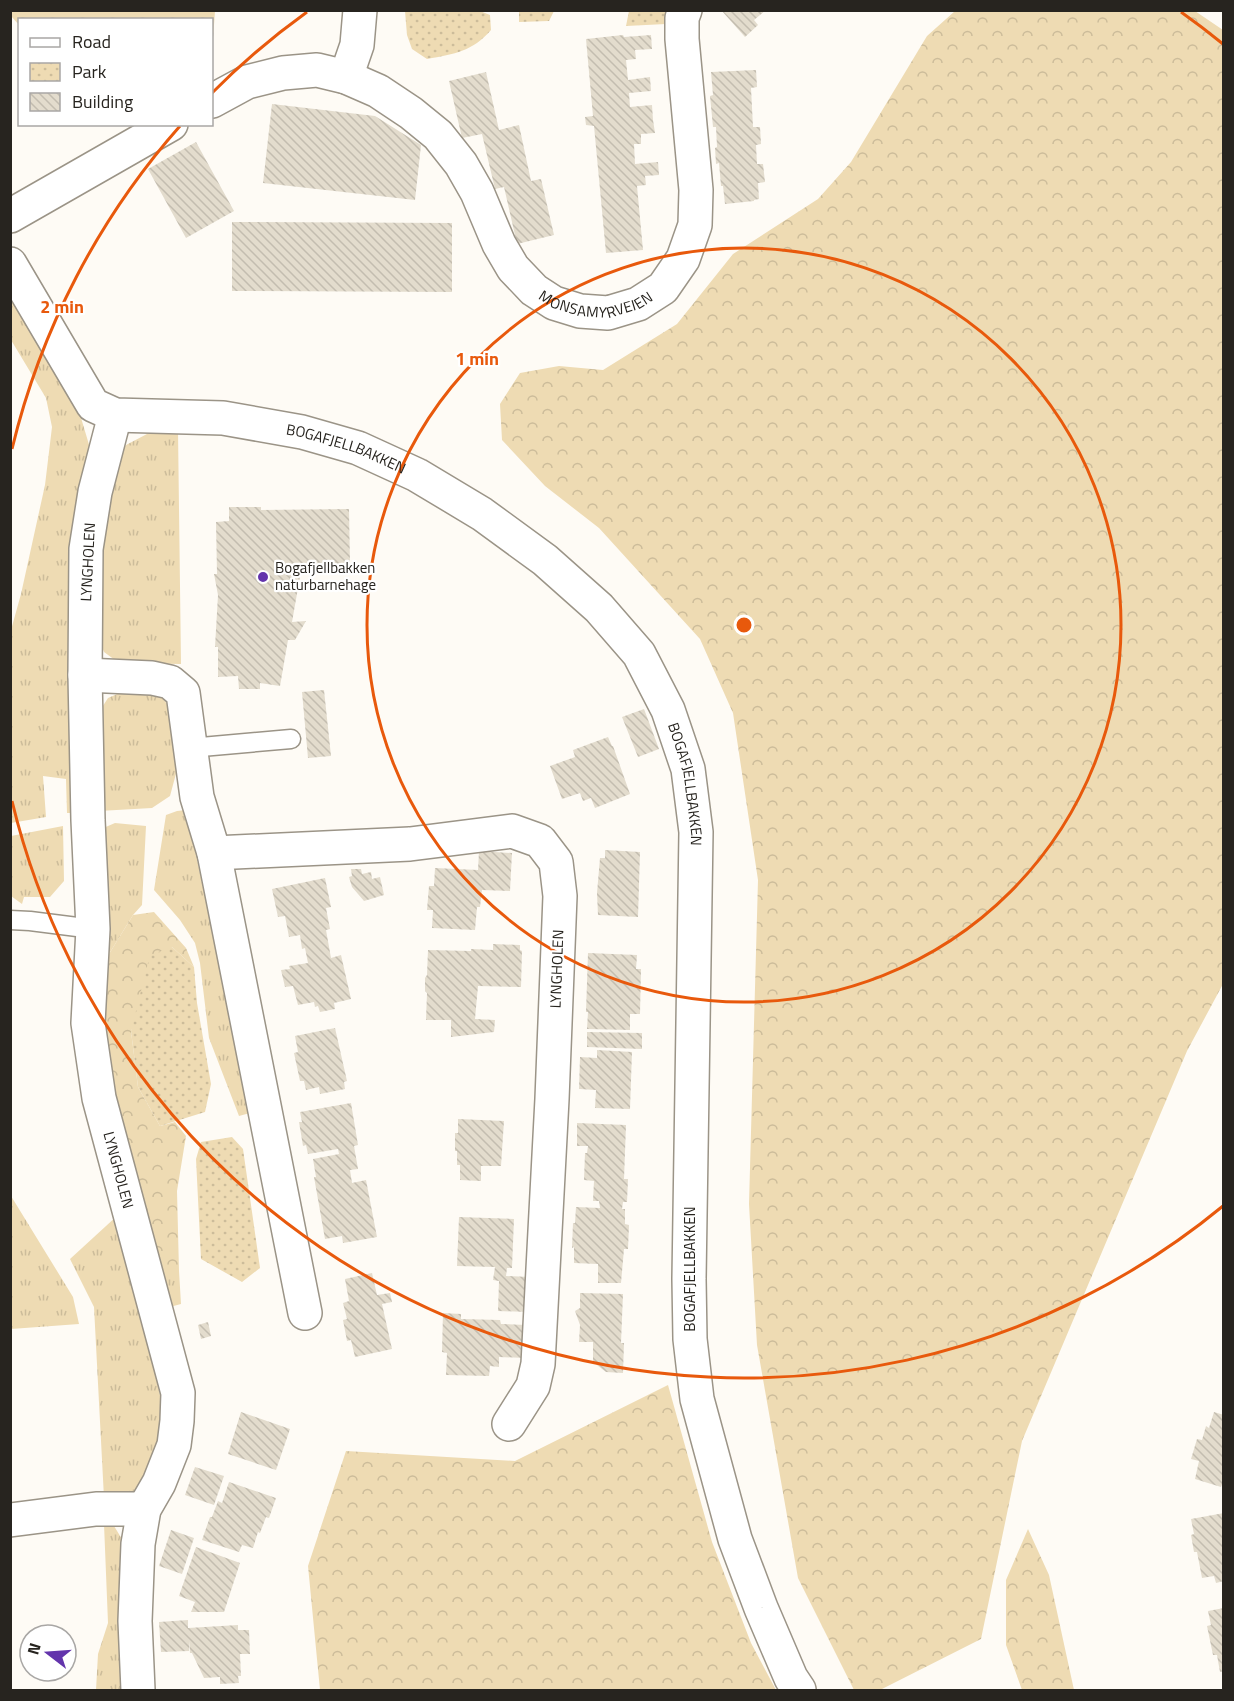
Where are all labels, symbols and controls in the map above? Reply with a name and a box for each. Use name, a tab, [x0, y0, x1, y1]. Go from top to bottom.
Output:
legend	[18, 18, 213, 126]
text: Road	[72, 28, 111, 55]
text: Park	[72, 58, 107, 85]
text: Building	[72, 88, 133, 115]
street label: MONSAMYRVEIEN	[537, 280, 655, 300]
text: MONSAMYRVEIEN	[534, 284, 657, 324]
text: 2 min	[40, 293, 84, 320]
text: 1 min	[455, 345, 499, 372]
street label: BOGAFJELLBAKKEN	[285, 417, 410, 479]
street label: LYNGHOLEN	[74, 522, 101, 602]
place label: Bogafjellbakken naturbarnehage	[275, 556, 376, 596]
marker: Bogafjellbakken naturbarnehage	[256, 570, 270, 584]
centre of rings	[734, 615, 754, 635]
street label: BOGAFJELLBAKKEN	[662, 719, 708, 846]
street label: LYNGHOLEN	[544, 929, 569, 1009]
street label: LYNGHOLEN	[97, 1129, 140, 1211]
street label: BOGAFJELLBAKKEN	[678, 1206, 701, 1332]
north arrow	[18, 1623, 78, 1683]
text: N	[21, 1640, 47, 1657]

